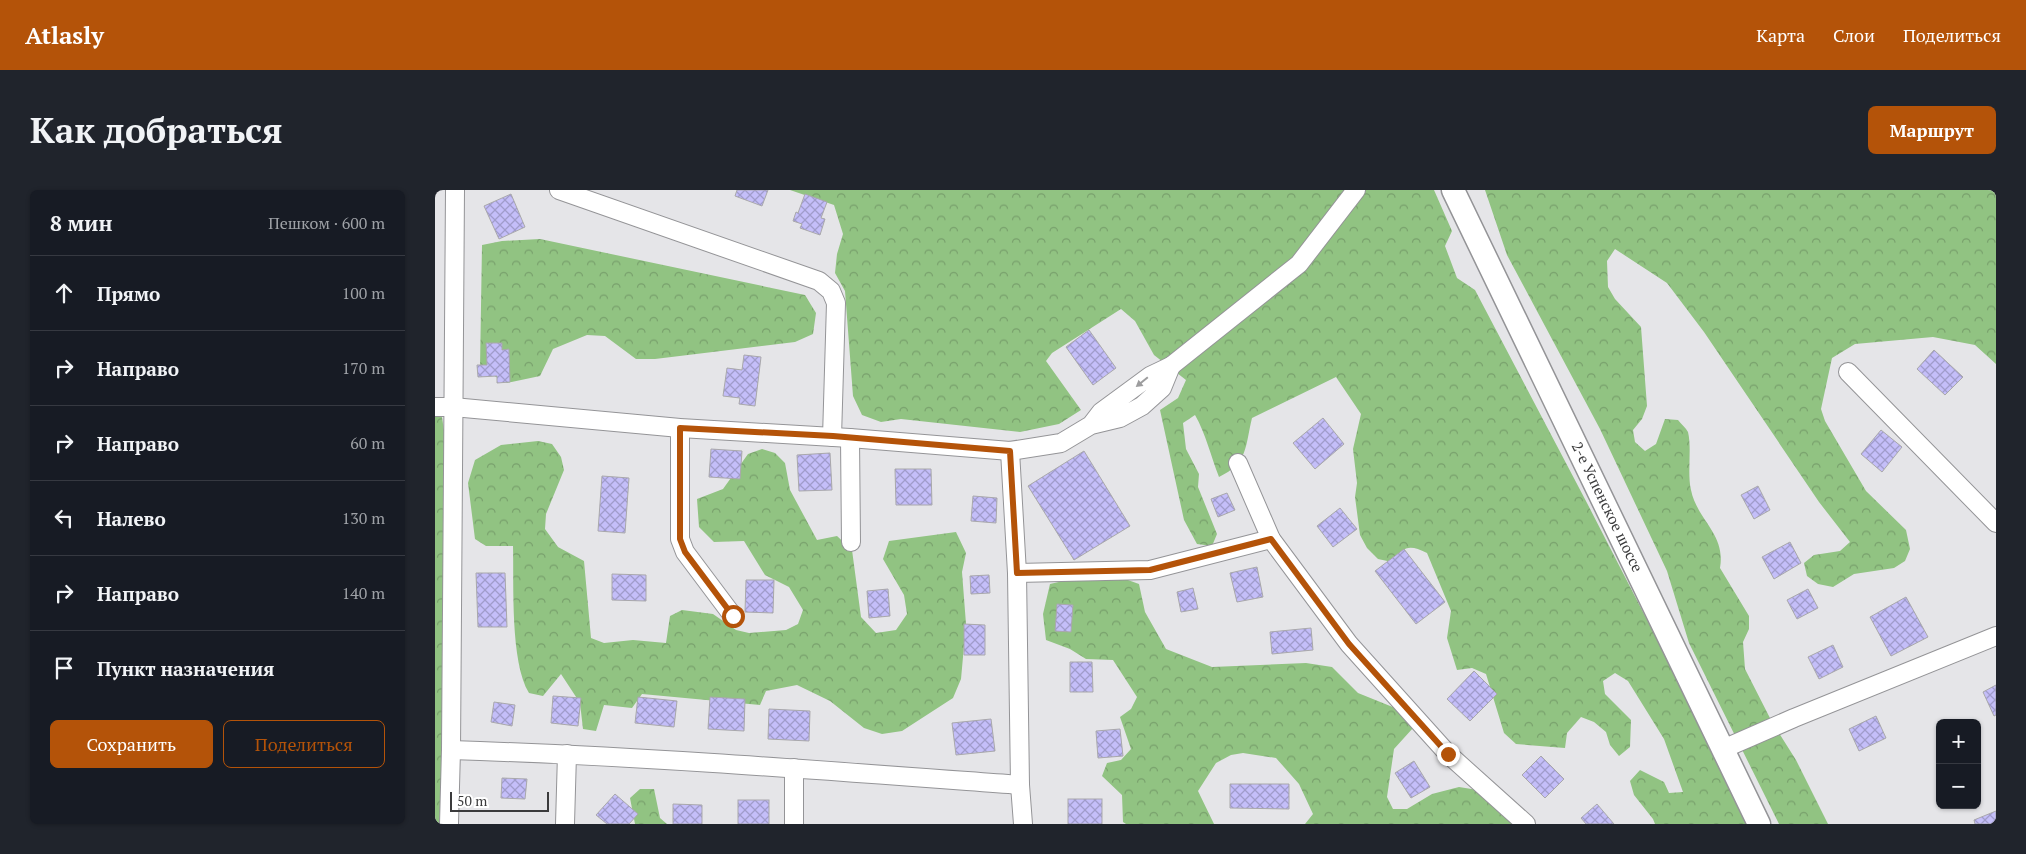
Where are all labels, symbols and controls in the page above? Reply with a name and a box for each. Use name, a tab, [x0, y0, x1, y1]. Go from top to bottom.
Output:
text: Atlasly	[25, 19, 104, 51]
text: Карта	[1756, 23, 1805, 47]
text: Слои	[1833, 23, 1875, 47]
text: Поделиться	[1903, 23, 2001, 47]
button: Маршрут	[1868, 106, 1996, 154]
text: Как добраться	[30, 107, 283, 153]
text: 8 мин	[50, 209, 112, 237]
text: Пешком · 600 m	[268, 212, 385, 234]
icon: ahead	[50, 279, 78, 307]
text: Прямо	[97, 281, 160, 306]
text: 100 m	[342, 282, 385, 304]
icon: right	[50, 354, 78, 382]
text: Направо	[97, 356, 179, 381]
text: 170 m	[342, 357, 385, 379]
one-way arrow	[1136, 376, 1149, 387]
icon: right	[50, 429, 78, 457]
text: Направо	[97, 431, 179, 456]
text: 60 m	[350, 432, 385, 454]
street label: 2-е Успенское шоссе	[1568, 438, 1648, 575]
icon: left	[50, 504, 78, 532]
text: Налево	[97, 506, 166, 531]
text: 130 m	[342, 507, 385, 529]
icon: right	[50, 579, 78, 607]
text: Направо	[97, 581, 179, 606]
text: 140 m	[342, 582, 385, 604]
route start	[722, 605, 745, 628]
icon: arrive	[50, 654, 78, 682]
text: Пункт назначения	[97, 656, 274, 681]
map controls	[1936, 719, 1981, 809]
button: +	[1936, 719, 1981, 764]
button: Сохранить	[50, 720, 213, 768]
button: Поделиться	[223, 720, 385, 768]
route end	[1437, 743, 1460, 766]
button: −	[1936, 764, 1981, 809]
scale bar	[450, 789, 549, 812]
text: 50 m	[457, 791, 487, 810]

